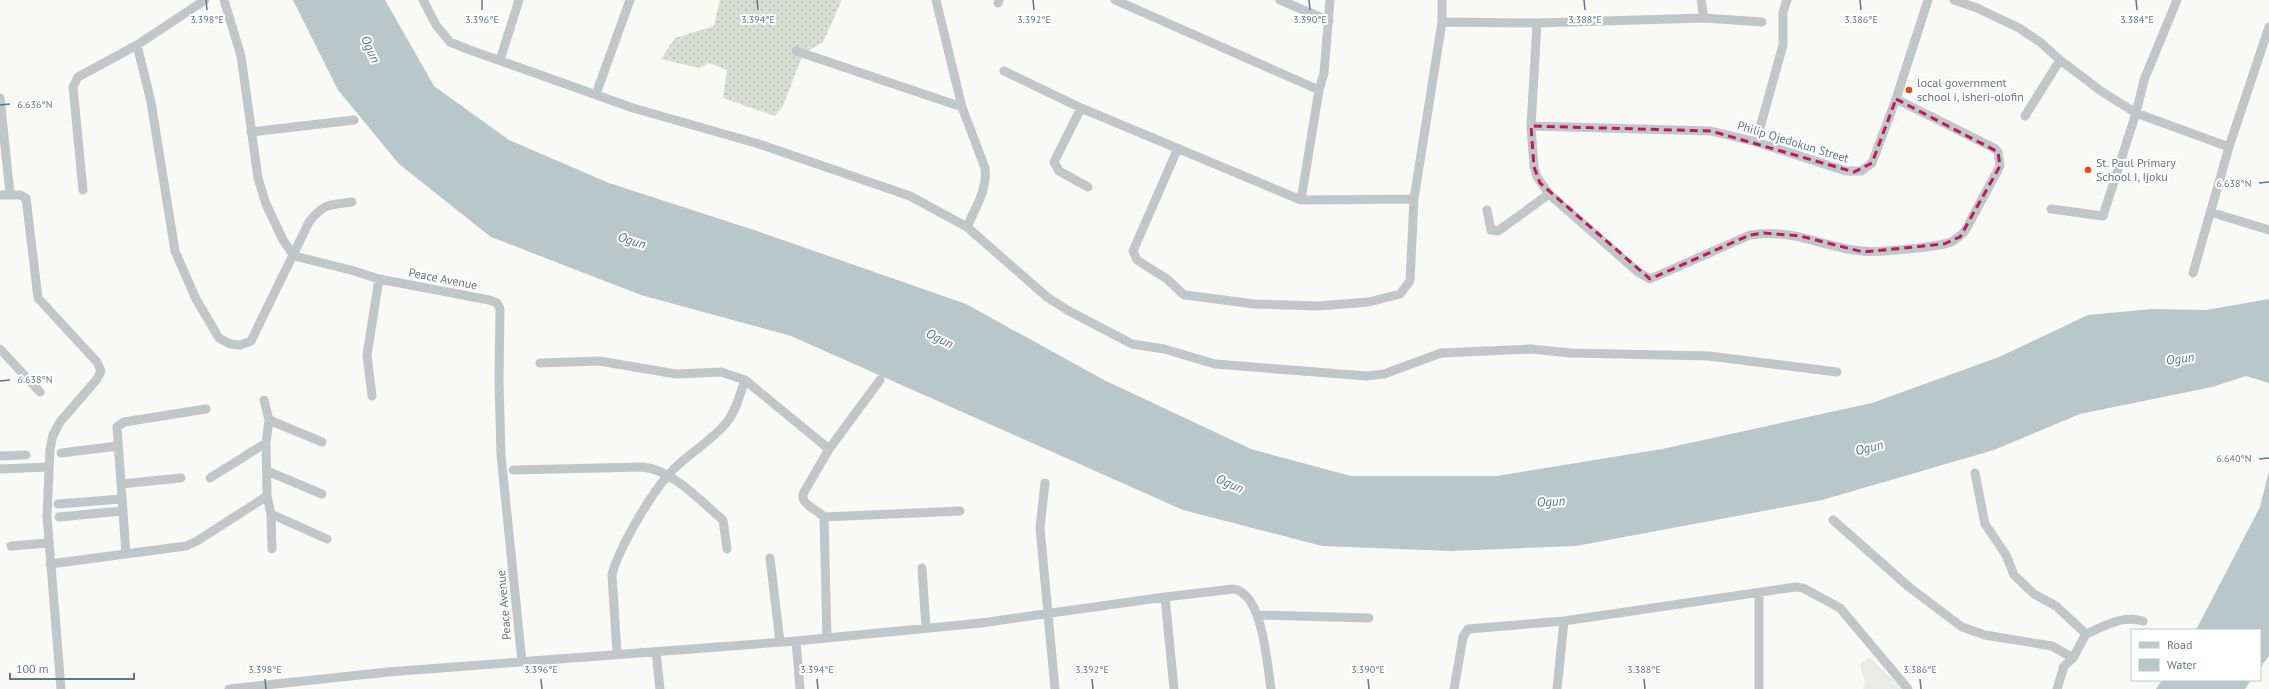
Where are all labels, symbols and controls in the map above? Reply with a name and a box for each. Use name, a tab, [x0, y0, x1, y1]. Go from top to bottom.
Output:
text: 3.398°E	[190, 13, 224, 26]
text: 3.396°E	[465, 13, 499, 26]
text: 3.394°E	[741, 13, 775, 26]
text: 3.392°E	[1017, 13, 1051, 26]
text: 3.390°E	[1293, 13, 1327, 26]
text: 3.388°E	[1568, 13, 1602, 26]
text: 3.386°E	[1844, 13, 1878, 26]
text: 3.384°E	[2120, 13, 2154, 26]
water label: Ogun	[357, 33, 384, 66]
place label: local government school i, isheri-olofin	[1917, 75, 2024, 104]
marker: local government school i, isheri-olofin	[1904, 85, 1914, 95]
text: 6.636°N	[18, 98, 52, 111]
street label: Philip Ojedokun Street	[1736, 117, 1851, 166]
place label: St. Paul Primary School I, Ijoku	[2096, 155, 2176, 184]
marker: St. Paul Primary School I, Ijoku	[2083, 165, 2093, 175]
text: 6.638°N	[2217, 177, 2251, 190]
water label: Ogun	[616, 228, 648, 253]
street label: Peace Avenue	[407, 264, 479, 293]
water label: Ogun	[923, 325, 956, 352]
water label: Ogun	[2165, 348, 2195, 369]
text: 6.638°N	[18, 373, 52, 386]
water label: Ogun	[1853, 436, 1885, 459]
text: 6.640°N	[2217, 452, 2251, 465]
water label: Ogun	[1213, 470, 1246, 497]
water label: Ogun	[1536, 492, 1566, 511]
street label: Peace Avenue	[493, 570, 514, 640]
legend	[2131, 629, 2261, 681]
text: Road	[2167, 637, 2192, 652]
scale bar	[10, 655, 134, 681]
text: Water	[2167, 657, 2197, 672]
text: 100 m	[16, 661, 49, 676]
text: 3.398°E	[248, 663, 282, 676]
text: 3.396°E	[524, 663, 558, 676]
text: 3.394°E	[800, 663, 834, 676]
text: 3.392°E	[1075, 663, 1109, 676]
text: 3.390°E	[1351, 663, 1385, 676]
text: 3.388°E	[1627, 663, 1661, 676]
text: 3.386°E	[1903, 663, 1937, 676]

